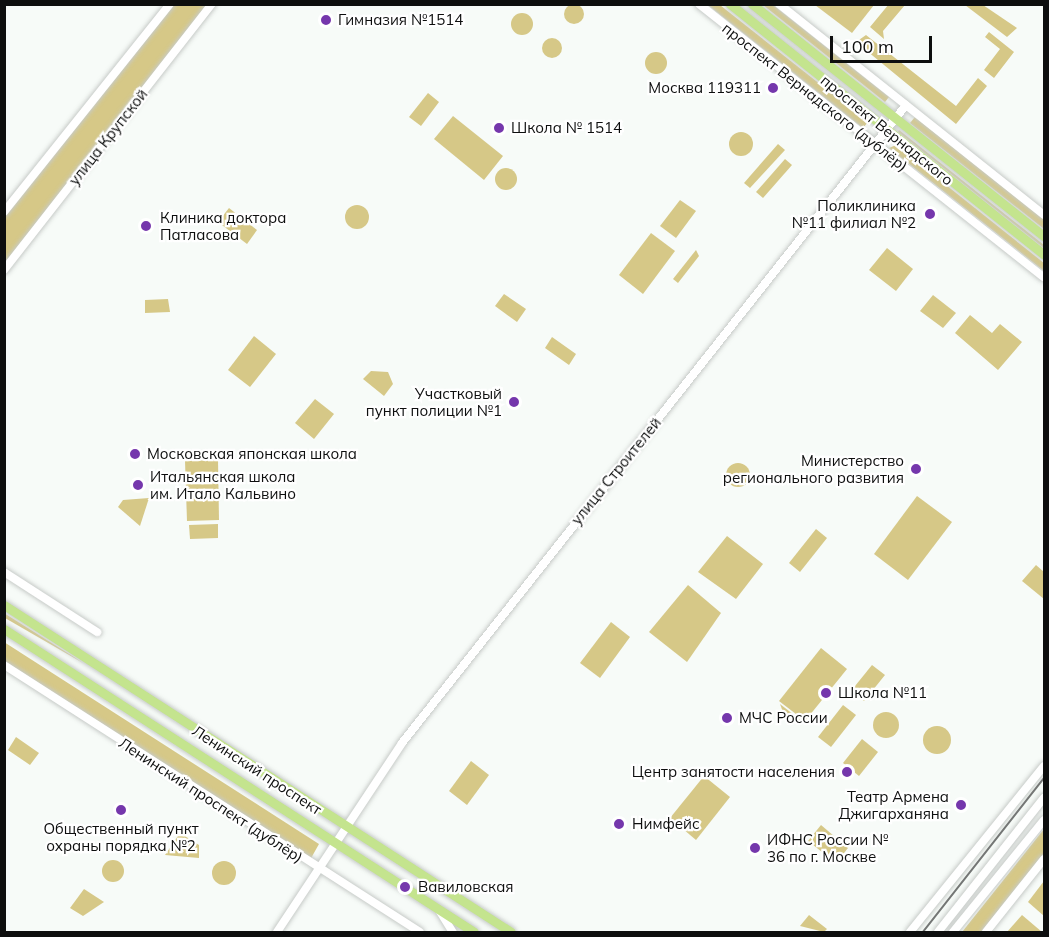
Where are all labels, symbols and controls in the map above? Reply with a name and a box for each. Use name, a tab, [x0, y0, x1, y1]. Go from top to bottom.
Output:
place label: Гимназия №1514	[338, 11, 463, 29]
marker: Гимназия №1514	[319, 13, 333, 27]
street label: проспект Вернадского (дублёр)	[719, 19, 911, 175]
scale bar	[833, 24, 935, 62]
text: 100 m	[841, 35, 894, 58]
street label: проспект Вернадского	[817, 71, 957, 189]
place label: Москва 119311	[648, 79, 761, 97]
marker: Москва 119311	[766, 81, 780, 95]
street label: улица Крупской	[65, 85, 151, 189]
place label: Школа № 1514	[511, 119, 622, 137]
marker: Школа № 1514	[492, 121, 506, 135]
place label: Поликлиника №11 филиал №2	[792, 196, 916, 231]
marker: Поликлиника №11 филиал №2	[921, 205, 939, 223]
place label: Клиника доктора Патласова	[160, 208, 286, 243]
marker: Клиника доктора Патласова	[137, 217, 155, 235]
place label: Участковый пункт полиции №1	[366, 384, 502, 419]
marker: Участковый пункт полиции №1	[507, 395, 521, 409]
street label: улица Строителей	[567, 414, 665, 528]
place label: Московская японская школа	[147, 445, 357, 463]
marker: Московская японская школа	[128, 447, 142, 461]
place label: Министерство регионального развития	[723, 451, 904, 486]
marker: Министерство регионального развития	[909, 462, 923, 476]
place label: Итальянская школа им. Итало Кальвино	[150, 467, 296, 502]
marker: Итальянская школа им. Итало Кальвино	[131, 478, 145, 492]
place label: Школа №11	[838, 684, 927, 702]
marker: Школа №11	[819, 686, 833, 700]
place label: МЧС России	[739, 709, 828, 727]
marker: МЧС России	[720, 711, 734, 725]
street label: Ленинский проспект	[189, 721, 325, 819]
street label: Ленинский проспект (дублёр)	[116, 734, 306, 866]
place label: Центр занятости населения	[632, 763, 835, 781]
marker: Центр занятости населения	[840, 765, 854, 779]
place label: Театр Армена Джигарханяна	[839, 787, 949, 822]
marker: Театр Армена Джигарханяна	[954, 798, 968, 812]
marker: Общественный пункт охраны порядка №2	[114, 803, 128, 817]
marker: Нимфейс	[610, 815, 628, 833]
place label: Нимфейс	[632, 815, 700, 833]
place label: Общественный пункт охраны порядка №2	[43, 819, 199, 854]
place label: ИФНС России № 36 по г. Москве	[767, 830, 888, 865]
marker: ИФНС России № 36 по г. Москве	[748, 841, 762, 855]
marker: Вавиловская	[396, 878, 414, 896]
place label: Вавиловская	[418, 878, 514, 896]

